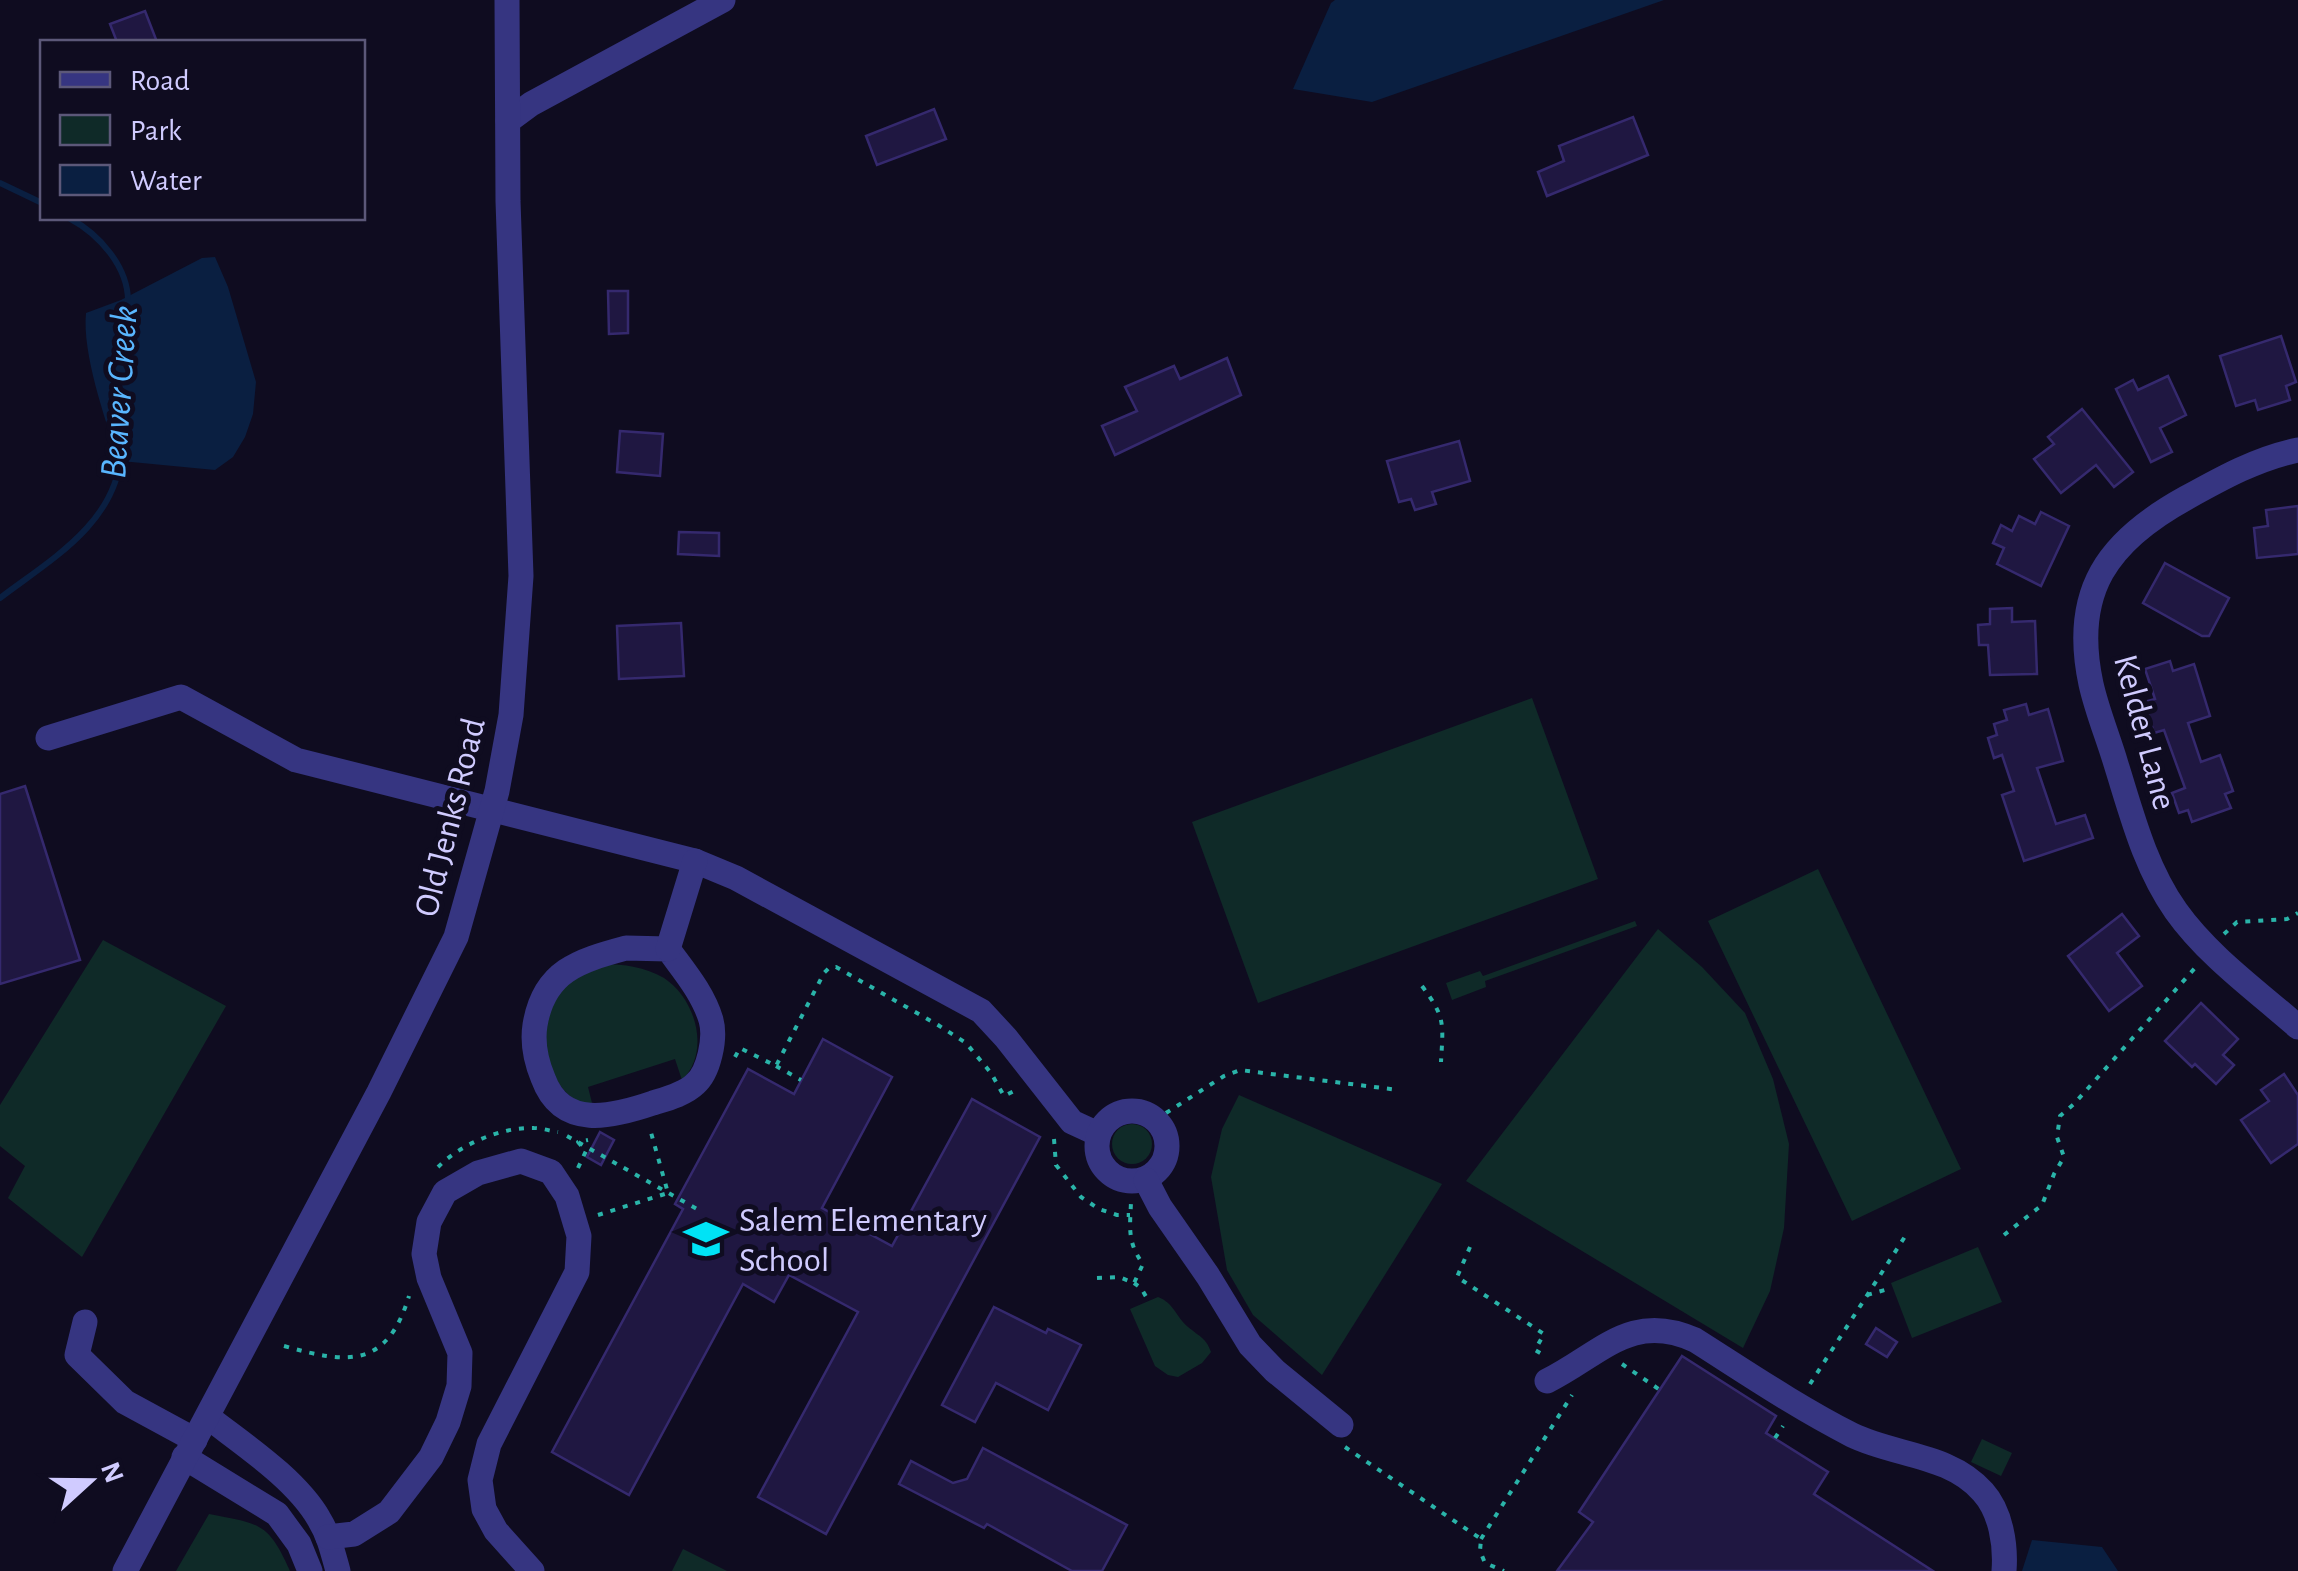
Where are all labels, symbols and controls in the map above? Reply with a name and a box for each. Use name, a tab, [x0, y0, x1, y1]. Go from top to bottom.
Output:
legend	[40, 40, 365, 220]
text: Road	[130, 66, 190, 96]
text: Park	[130, 116, 182, 146]
text: Water	[130, 166, 202, 196]
water label: Beaver Creek	[95, 304, 145, 480]
street label: Kelder Lane	[2107, 651, 2182, 814]
street label: Old Jenks Road	[409, 714, 492, 920]
place label: Salem Elementary School	[739, 1203, 987, 1278]
school or university icon: Salem Elementary School	[682, 1215, 730, 1263]
north arrow	[40, 1431, 140, 1531]
text: N	[95, 1459, 128, 1487]

